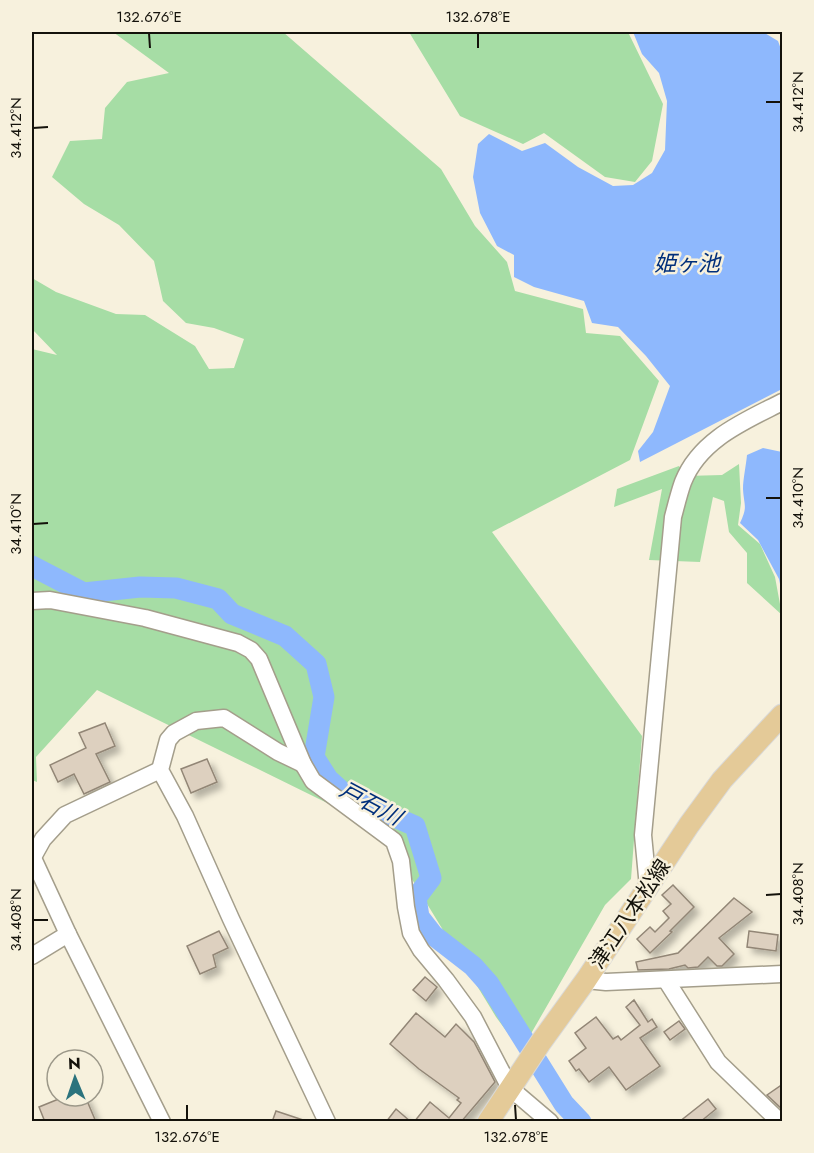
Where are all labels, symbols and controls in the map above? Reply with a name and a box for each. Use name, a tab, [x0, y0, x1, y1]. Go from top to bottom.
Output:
text: 132.676°E	[116, 6, 182, 28]
text: 132.678°E	[445, 6, 511, 28]
text: 34.412°N	[787, 71, 809, 133]
text: 34.412°N	[5, 97, 27, 159]
water label: 姫ヶ池	[654, 247, 722, 279]
text: 34.410°N	[787, 467, 809, 529]
text: 34.410°N	[5, 493, 27, 555]
water label: 戸石川	[334, 773, 409, 834]
street label: 津江八本松線	[582, 853, 678, 975]
text: 34.408°N	[787, 862, 809, 926]
text: 34.408°N	[5, 888, 27, 952]
north arrow	[45, 1048, 105, 1108]
text: N	[68, 1052, 81, 1075]
text: 132.676°E	[154, 1126, 220, 1148]
text: 132.678°E	[483, 1126, 549, 1148]

